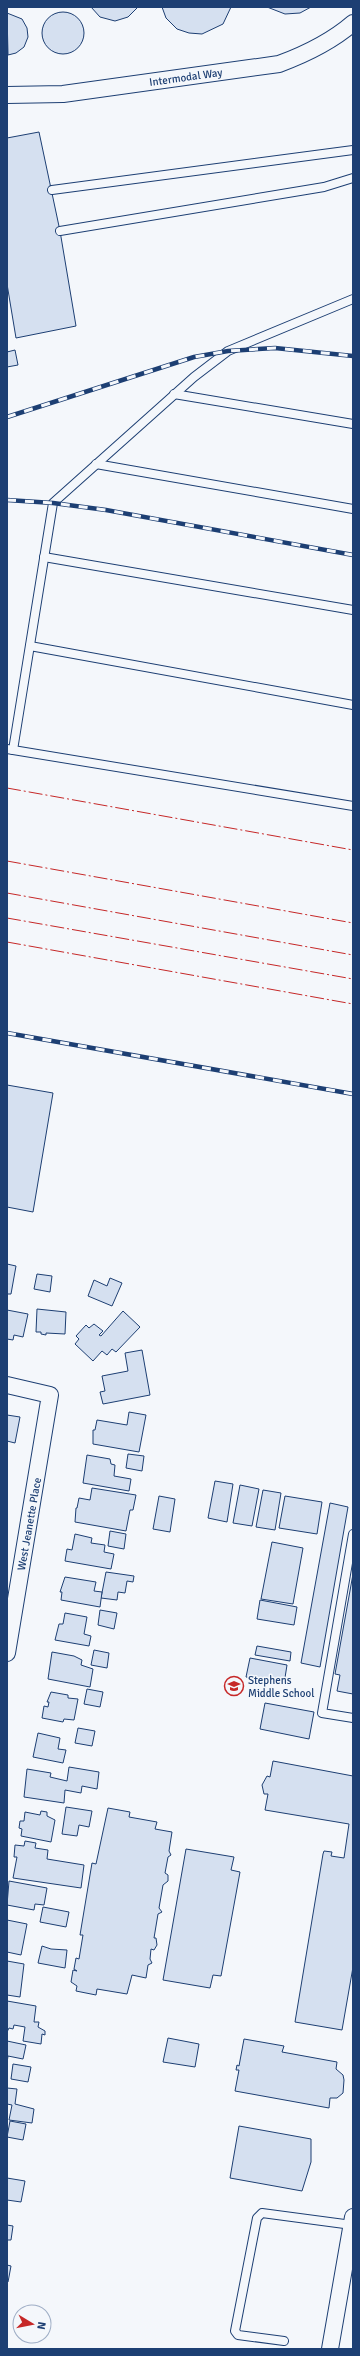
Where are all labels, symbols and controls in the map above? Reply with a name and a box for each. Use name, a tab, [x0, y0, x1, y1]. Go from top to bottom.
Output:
street label: Intermodal Way	[148, 66, 224, 89]
street label: West Jeanette Place	[15, 1477, 44, 1572]
place label: Stephens Middle School	[248, 1674, 315, 1700]
school or university icon: Stephens Middle School	[223, 1675, 245, 1697]
north arrow	[12, 2304, 52, 2344]
text: N	[34, 2321, 48, 2331]

